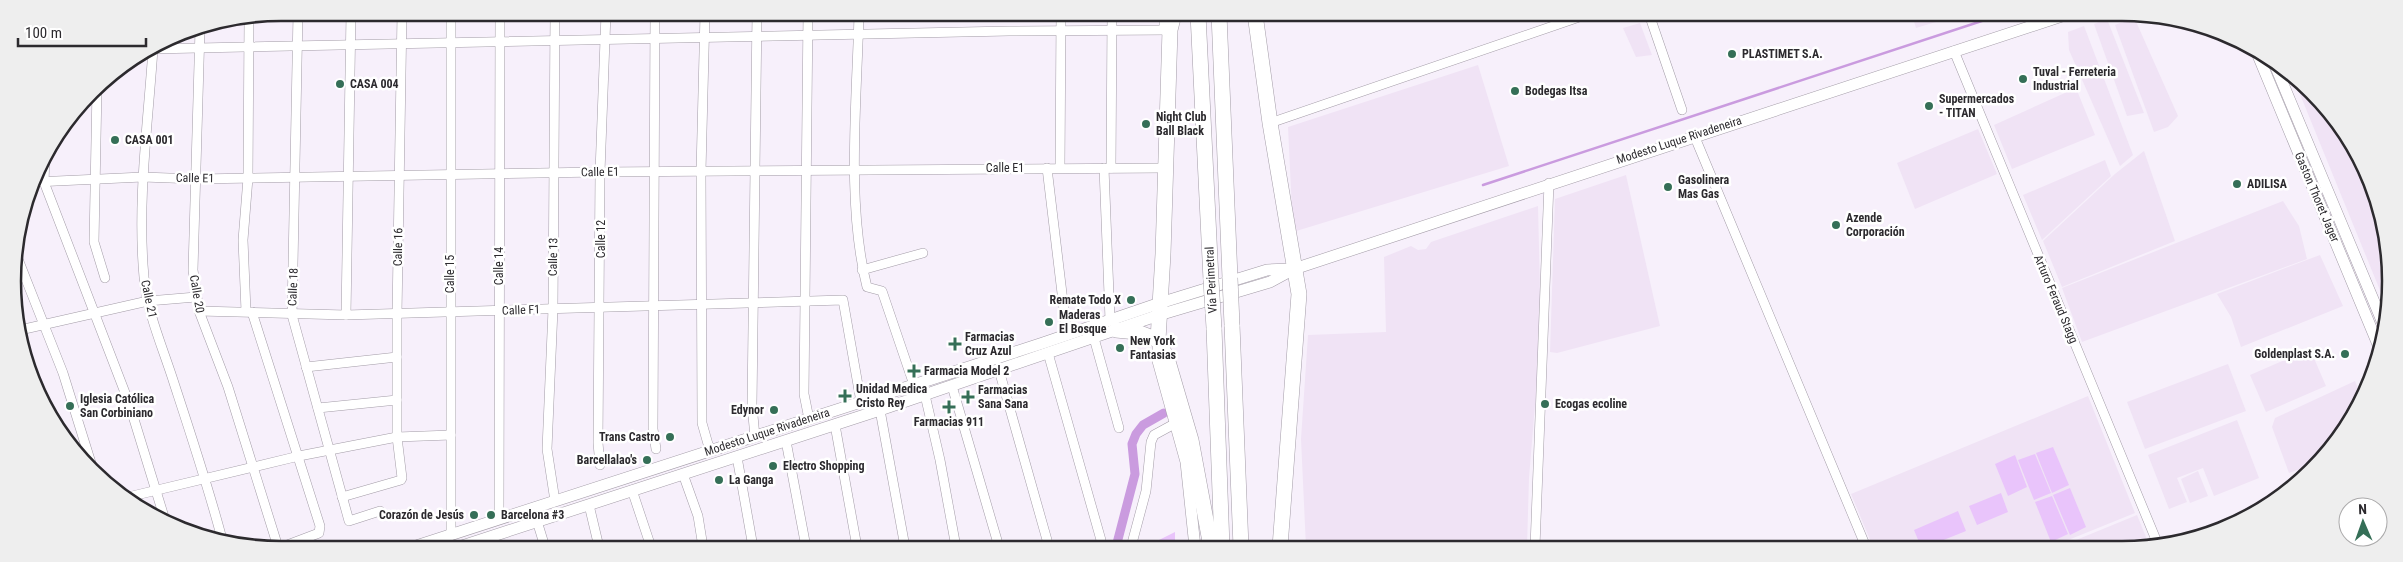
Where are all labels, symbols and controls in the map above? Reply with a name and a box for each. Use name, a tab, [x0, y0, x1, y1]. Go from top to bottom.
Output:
scale bar	[18, 15, 145, 47]
text: 100 m	[25, 24, 62, 42]
place label: PLASTIMET S.A.	[1742, 47, 1823, 61]
marker: PLASTIMET S.A.	[1726, 48, 1738, 60]
place label: Tuval - Ferreteria Industrial	[2033, 65, 2116, 93]
marker: Tuval - Ferreteria Industrial	[2017, 73, 2029, 85]
place label: CASA 004	[350, 77, 399, 91]
marker: CASA 004	[334, 78, 346, 90]
place label: Bodegas Itsa	[1525, 84, 1588, 98]
marker: Bodegas Itsa	[1509, 85, 1521, 97]
place label: Supermercados - TITAN	[1939, 92, 2015, 120]
marker: Supermercados - TITAN	[1923, 100, 1935, 112]
place label: Night Club Ball Black	[1156, 110, 1207, 138]
street label: Modesto Luque Rivadeneira	[1615, 113, 1744, 167]
marker: Night Club Ball Black	[1140, 118, 1152, 130]
place label: CASA 001	[125, 133, 174, 147]
marker: CASA 001	[109, 134, 121, 146]
street label: Gaston Thoret Jager	[2292, 150, 2342, 244]
street label: Calle E1	[986, 161, 1024, 175]
street label: Calle E1	[581, 165, 619, 179]
street label: Calle E1	[176, 171, 214, 185]
place label: Gasolinera Mas Gas	[1678, 173, 1730, 201]
place label: ADILISA	[2247, 177, 2288, 191]
marker: ADILISA	[2231, 178, 2243, 190]
marker: Gasolinera Mas Gas	[1662, 181, 1674, 193]
place label: Azende Corporación	[1846, 211, 1905, 239]
marker: Azende Corporación	[1830, 219, 1842, 231]
street label: Calle 12	[594, 220, 608, 258]
street label: Calle 16	[391, 228, 405, 266]
street label: Calle 13	[546, 238, 560, 276]
street label: Vía Perimetral	[1202, 246, 1220, 314]
street label: Calle 14	[492, 247, 506, 285]
street label: Arturo Feraud Stagg	[2031, 253, 2081, 345]
street label: Calle 15	[443, 255, 457, 293]
street label: Calle 18	[285, 268, 301, 306]
street label: Calle 20	[187, 274, 207, 314]
street label: Calle 21	[138, 279, 160, 319]
place label: Remate Todo X	[1050, 293, 1121, 307]
marker: Remate Todo X	[1125, 294, 1137, 306]
street label: Calle F1	[502, 302, 540, 318]
place label: Maderas El Bosque	[1059, 308, 1107, 336]
marker: Maderas El Bosque	[1043, 316, 1055, 328]
place label: Farmacias Cruz Azul	[965, 330, 1015, 358]
place label: New York Fantasias	[1130, 334, 1177, 362]
marker: Farmacias Cruz Azul	[949, 338, 961, 350]
marker: New York Fantasias	[1114, 342, 1126, 354]
place label: Goldenplast S.A.	[2254, 347, 2335, 361]
marker: Goldenplast S.A.	[2339, 348, 2351, 360]
place label: Farmacia Model 2	[924, 364, 1009, 378]
marker: Farmacia Model 2	[908, 365, 920, 377]
place label: Unidad Medica Cristo Rey	[856, 382, 927, 410]
place label: Farmacias Sana Sana	[978, 383, 1028, 411]
marker: Unidad Medica Cristo Rey	[838, 389, 852, 403]
marker: Farmacias Sana Sana	[962, 391, 974, 403]
place label: Iglesia Católica San Corbiniano	[80, 392, 154, 420]
place label: Ecogas ecoline	[1555, 397, 1627, 411]
marker: Ecogas ecoline	[1539, 398, 1551, 410]
marker: Iglesia Católica San Corbiniano	[64, 400, 76, 412]
marker: Farmacias 911	[943, 401, 955, 413]
place label: Edynor	[731, 403, 764, 417]
marker: Edynor	[768, 404, 780, 416]
street label: Modesto Luque Rivadeneira	[703, 405, 832, 459]
place label: Farmacias 911	[914, 415, 984, 429]
place label: Trans Castro	[599, 430, 660, 444]
marker: Trans Castro	[664, 431, 676, 443]
place label: Barcellalao's	[577, 453, 638, 467]
marker: Barcellalao's	[641, 454, 653, 466]
place label: Electro Shopping	[783, 459, 865, 473]
marker: Electro Shopping	[767, 460, 779, 472]
place label: La Ganga	[729, 473, 774, 487]
marker: La Ganga	[713, 474, 725, 486]
north arrow	[2338, 497, 2388, 547]
text: N	[2358, 501, 2367, 517]
place label: Corazón de Jesús	[379, 508, 465, 522]
place label: Barcelona #3	[501, 508, 564, 522]
marker: Corazón de Jesús	[468, 509, 480, 521]
marker: Barcelona #3	[485, 509, 497, 521]

